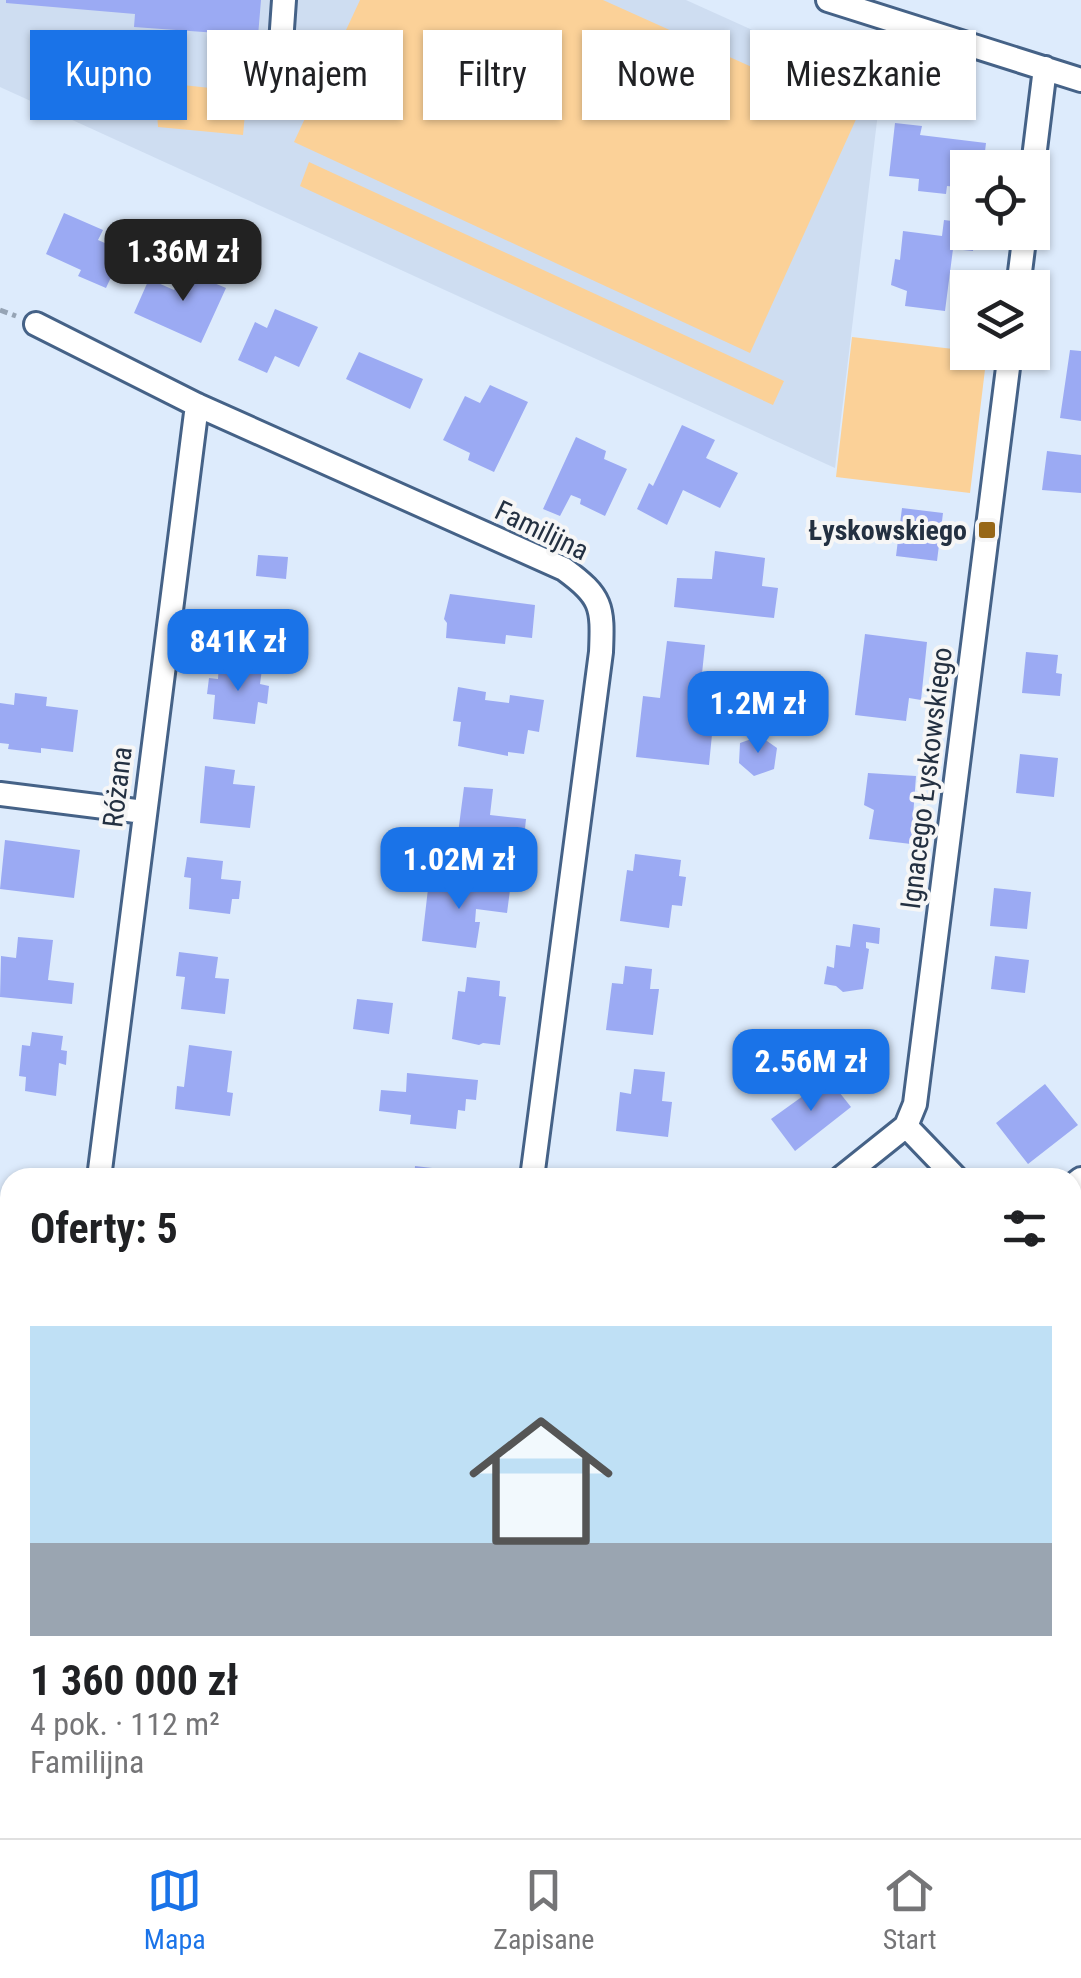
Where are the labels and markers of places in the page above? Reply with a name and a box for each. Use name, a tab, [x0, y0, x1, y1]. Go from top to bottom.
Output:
pin: 1.36M zł	[80, 219, 286, 304]
place label: Łyskowskiego	[808, 514, 967, 547]
marker: Łyskowskiego	[976, 519, 998, 541]
pin: 841K zł	[146, 609, 330, 694]
pin: 1.2M zł	[666, 671, 850, 756]
pin: 1.02M zł	[356, 827, 562, 912]
pin: 2.56M zł	[708, 1029, 914, 1114]

